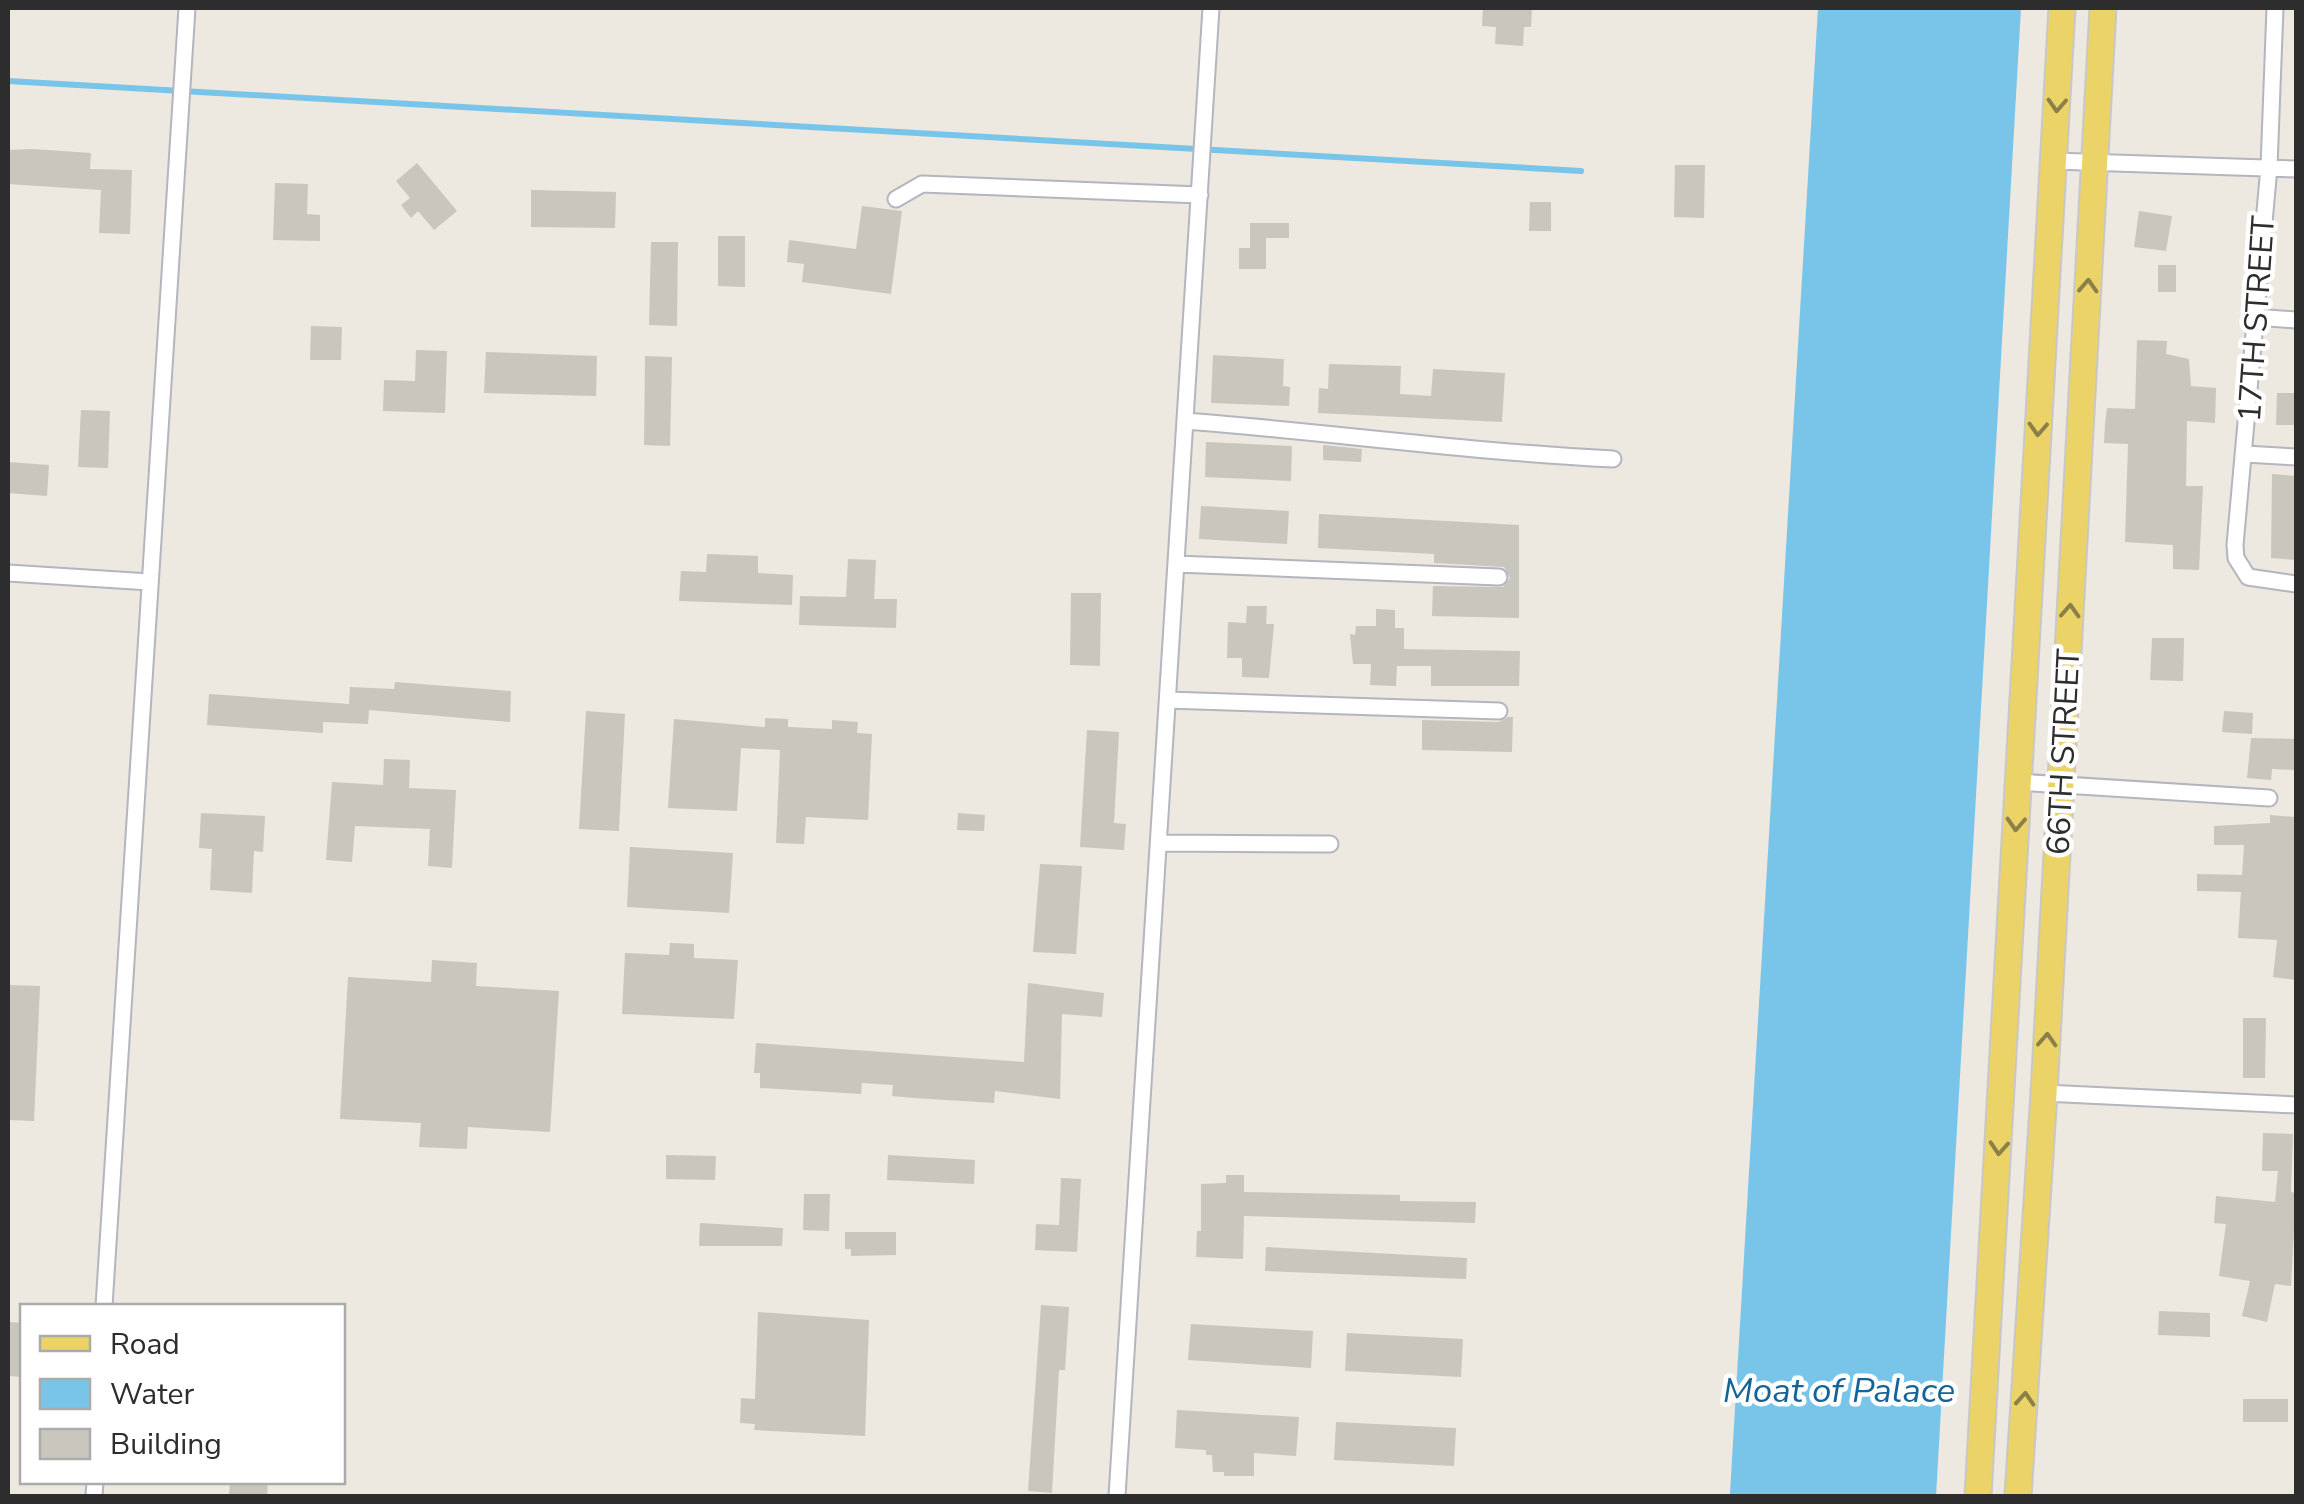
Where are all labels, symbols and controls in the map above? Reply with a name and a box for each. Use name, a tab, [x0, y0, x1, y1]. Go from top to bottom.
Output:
one-way arrow	[2047, 97, 2068, 113]
street label: 17TH STREET	[2228, 214, 2285, 423]
one-way arrow	[2077, 278, 2098, 294]
one-way arrow	[2028, 422, 2049, 438]
one-way arrow	[2059, 602, 2080, 618]
street label: 66TH STREET	[2037, 647, 2090, 856]
one-way arrow	[2006, 816, 2027, 832]
one-way arrow	[2036, 1032, 2057, 1048]
one-way arrow	[1989, 1141, 2010, 1157]
legend	[20, 1304, 345, 1484]
text: Road	[110, 1324, 180, 1365]
water label: Moat of Palace	[1723, 1367, 1955, 1414]
text: Water	[110, 1374, 195, 1415]
one-way arrow	[2013, 1391, 2035, 1407]
text: Building	[110, 1424, 222, 1465]

